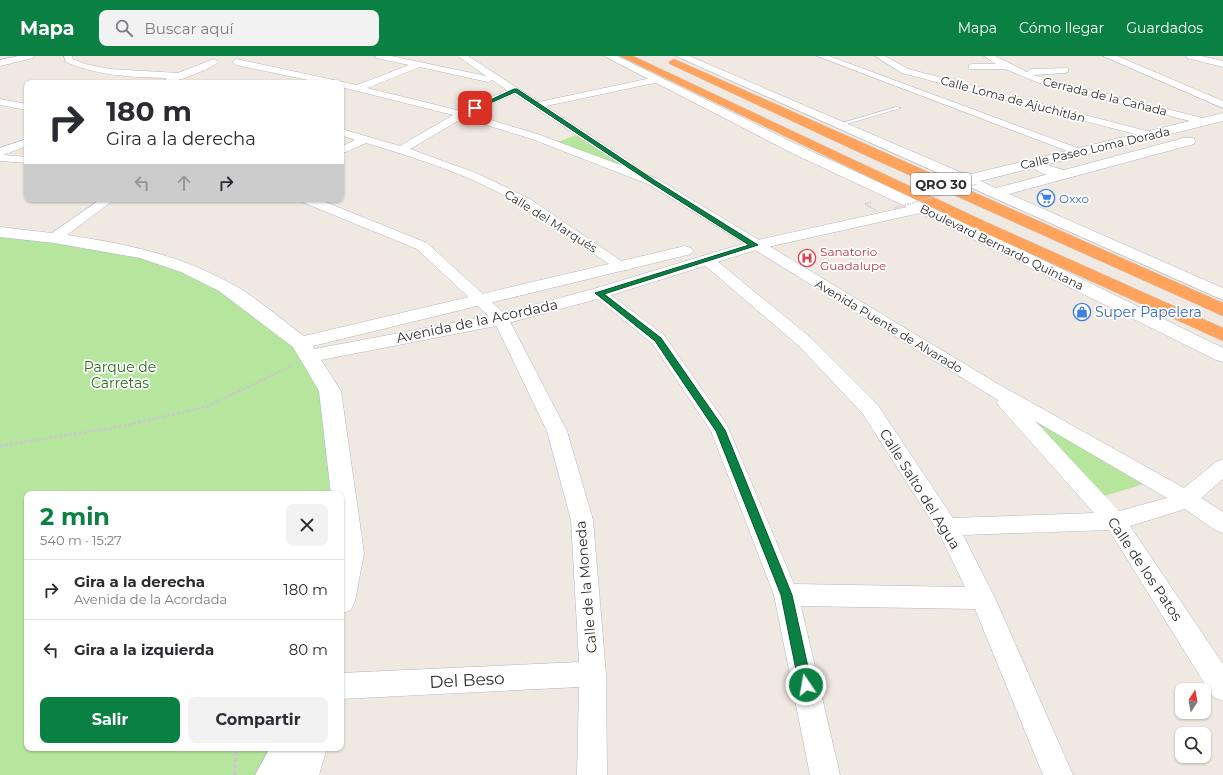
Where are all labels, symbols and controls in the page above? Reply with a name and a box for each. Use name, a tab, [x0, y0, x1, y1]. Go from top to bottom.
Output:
search box	[99, 10, 379, 46]
text: Mapa	[20, 17, 75, 40]
icon: search	[113, 17, 135, 39]
text: Buscar aquí	[145, 19, 234, 38]
text: Mapa	[958, 19, 997, 37]
text: Cómo llegar	[1019, 19, 1104, 37]
text: Guardados	[1126, 19, 1203, 37]
street label: Calle Loma de Ajuchitlán	[939, 72, 1087, 126]
street label: Cerrada de la Cañada	[1041, 73, 1169, 119]
pin	[458, 91, 492, 125]
text: 180 m	[106, 94, 192, 128]
icon: right	[40, 96, 92, 148]
icon: arrive	[464, 97, 486, 119]
street label: Calle Paseo Loma Dorada	[1019, 123, 1171, 173]
text: Gira a la derecha	[106, 128, 256, 150]
icon: left	[131, 172, 153, 194]
icon: ahead	[173, 172, 195, 194]
icon: right	[215, 172, 237, 194]
road number: QRO 30	[911, 173, 971, 195]
street label: Calle del Marqués	[502, 186, 600, 256]
supermarket icon: Oxxo	[1036, 188, 1056, 208]
place label: Oxxo	[1059, 191, 1089, 206]
street label: Boulevard Bernardo Quintana	[918, 201, 1086, 293]
place label: Sanatorio Guadalupe	[820, 244, 886, 273]
hospital icon: Sanatorio Guadalupe	[797, 248, 817, 268]
street label: Avenida Puente de Alvarado	[813, 276, 965, 376]
street label: Avenida de la Acordada	[394, 295, 560, 347]
shop icon: Super Papelera	[1072, 302, 1092, 322]
place label: Super Papelera	[1095, 303, 1202, 321]
park label: Parque de Carretas	[84, 358, 156, 392]
street label: Calle Salto del Agua	[876, 425, 964, 553]
text: 2 min	[40, 502, 110, 531]
button: close	[286, 504, 328, 546]
street label: Calle de los Patos	[1104, 514, 1187, 625]
street label: Calle de la Moneda	[571, 520, 601, 654]
text: 540 m · 15:27	[40, 532, 122, 548]
text: Gira a la derecha	[74, 572, 205, 591]
icon: right	[40, 579, 62, 601]
text: 180 m	[283, 580, 328, 599]
text: Avenida de la Acordada	[74, 591, 227, 607]
icon: left	[40, 639, 62, 661]
text: Gira a la izquierda	[74, 640, 214, 659]
text: 80 m	[289, 640, 328, 659]
position arrow	[785, 664, 827, 706]
street label: Del Beso	[429, 668, 505, 692]
north arrow	[1175, 683, 1211, 719]
map controls	[1175, 683, 1211, 763]
button: Salir	[40, 697, 180, 743]
button: Compartir	[188, 697, 328, 743]
button: search	[1175, 727, 1211, 763]

